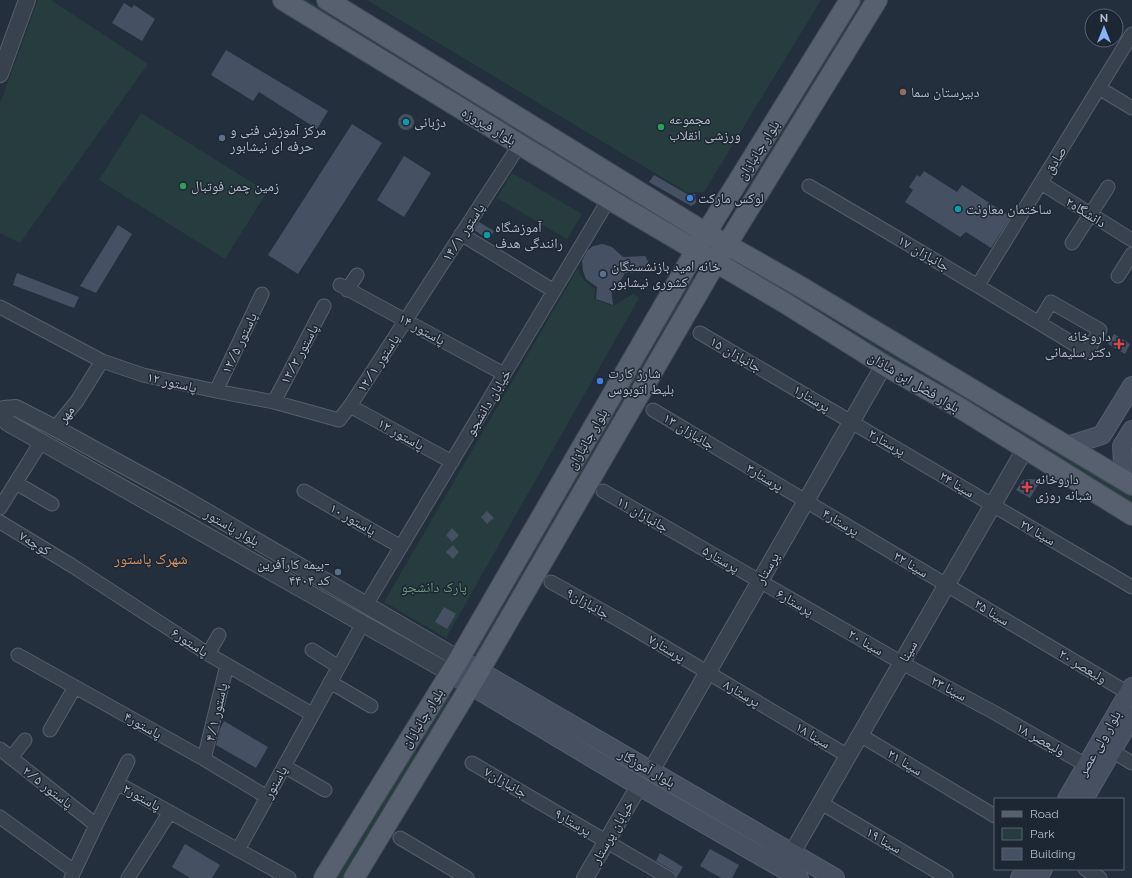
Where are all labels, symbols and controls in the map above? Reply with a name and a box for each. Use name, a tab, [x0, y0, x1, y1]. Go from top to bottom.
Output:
north arrow	[1084, 8, 1124, 48]
text: N	[1100, 12, 1108, 25]
place label: دبیرستان سما	[911, 84, 980, 101]
marker: دبیرستان سما	[898, 87, 908, 97]
street label: بلوار فیروزه	[458, 104, 519, 149]
place label: مجموعه ورزشی انقلاب	[669, 111, 741, 144]
place label: دژبانی	[414, 114, 446, 131]
marker: دژبانی	[401, 117, 411, 127]
street label: بلوار جانبازان	[733, 117, 783, 183]
place label: مرکز آموزش فنی و حرفه ای نیشابور	[229, 122, 326, 155]
marker: مجموعه ورزشی انقلاب	[656, 122, 666, 132]
marker: مرکز آموزش فنی و حرفه ای نیشابور	[217, 133, 227, 143]
street label: صادق	[1040, 143, 1070, 177]
place label: زمین چمن فوتبال	[191, 178, 279, 195]
marker: زمین چمن فوتبال	[178, 181, 188, 191]
place label: لوکس مارکت	[698, 190, 764, 207]
marker: لوکس مارکت	[685, 193, 695, 203]
street label: دانشگاه۲	[1063, 193, 1109, 231]
street label: پاستور ۱۴/۱	[438, 200, 489, 264]
place label: ساختمان معاونت	[966, 201, 1051, 218]
marker: ساختمان معاونت	[953, 204, 963, 214]
place label: آموزشگاه رانندگی هدف	[495, 219, 563, 252]
marker: آموزشگاه رانندگی هدف	[482, 230, 492, 240]
street label: جانبازان ۱۷	[895, 232, 953, 275]
place label: خانه امید بازنشستگان کشوری نیشابور	[610, 258, 721, 291]
marker: خانه امید بازنشستگان کشوری نیشابور	[598, 269, 608, 279]
street label: پاستور ۱۲/۵	[218, 310, 261, 377]
street label: پاستور ۱۴	[395, 310, 448, 349]
street label: پاستور ۱۲/۳	[277, 321, 323, 387]
place label: داروخانه دکتر سلیمانی	[1045, 328, 1111, 361]
street label: پاستور ۱۲/۱	[353, 331, 404, 395]
street label: جانبازان ۱۵	[707, 333, 765, 376]
marker: داروخانه دکتر سلیمانی	[1114, 339, 1124, 349]
street label: بلوار فضل ابن شاذان	[865, 348, 963, 417]
place label: شارژ کارت بلیط اتوبوس	[608, 365, 674, 398]
street label: خیابان دانشجو	[462, 366, 515, 439]
street label: ۱۲ پاستور	[145, 369, 199, 397]
marker: شارژ کارت بلیط اتوبوس	[595, 376, 605, 386]
street label: پرستار۱	[790, 381, 833, 416]
street label: مهر	[54, 402, 78, 427]
street label: بلوار جانبازان	[563, 406, 612, 473]
street label: جانبازان ۱۳	[660, 409, 718, 453]
street label: پاستور ۱۲	[374, 415, 427, 454]
street label: پرستار۲	[865, 425, 908, 460]
street label: پرستار۳	[743, 460, 786, 495]
street label: سینا ۲۴	[936, 467, 977, 501]
place label: داروخانه شبانه روزی	[1035, 471, 1092, 504]
marker: داروخانه شبانه روزی	[1022, 482, 1032, 492]
street label: جانبازان ۱۱	[614, 493, 672, 536]
street label: پاستور ۱۰	[326, 499, 379, 540]
street label: بلوار پاستور	[200, 504, 262, 550]
street label: پرستار۴	[819, 505, 862, 540]
street label: سینا ۲۷	[1017, 516, 1058, 549]
street label: کوچه۷	[16, 527, 54, 560]
street label: پرستار۵	[699, 542, 742, 577]
street label: سینا ۲۲	[890, 547, 931, 581]
street label: پرستار	[751, 549, 783, 588]
district label: شهرک پاستور	[113, 550, 188, 568]
place label: بیمه کارآفرین- کد ۴۴۰۴	[257, 556, 330, 588]
marker: بیمه کارآفرین- کد ۴۴۰۴	[333, 567, 343, 577]
park label: پارک دانشجو	[401, 579, 467, 596]
street label: جانبازان۹	[563, 584, 613, 623]
street label: پرستار۶	[773, 585, 816, 620]
street label: سینا ۲۵	[971, 595, 1012, 629]
street label: پاستور۶	[168, 624, 212, 661]
street label: سینا ۲۰	[845, 626, 886, 659]
street label: پرستار۷	[645, 631, 688, 666]
street label: سینا	[896, 638, 921, 665]
street label: ولیعصر ۲۰	[1056, 645, 1110, 687]
street label: سینا ۲۳	[928, 672, 970, 704]
street label: پرستار۸	[720, 676, 763, 711]
street label: پاستور ۴/۱	[202, 681, 232, 743]
street label: بلوار جانبازان	[397, 685, 447, 751]
street label: بلوار ولی عصر	[1073, 707, 1125, 780]
street label: پاستور۴	[121, 708, 165, 743]
street label: سینا ۱۸	[792, 718, 833, 752]
street label: ولیعصر ۱۸	[1013, 719, 1068, 760]
street label: بلوار آموزگار	[615, 745, 678, 792]
street label: سینا ۲۱	[884, 745, 925, 779]
street label: پاستور ۲/۵	[19, 762, 76, 813]
street label: پاستور	[259, 763, 291, 802]
street label: جانبازان۷	[481, 763, 531, 802]
street label: پاستور۲	[120, 780, 164, 815]
street label: خیابان پرستار	[587, 797, 638, 868]
legend	[994, 798, 1124, 870]
street label: پرستار۹	[551, 805, 594, 840]
text: Road	[1030, 807, 1059, 821]
street label: سینا ۱۹	[863, 824, 904, 857]
text: Park	[1030, 827, 1055, 841]
text: Building	[1030, 847, 1076, 861]

